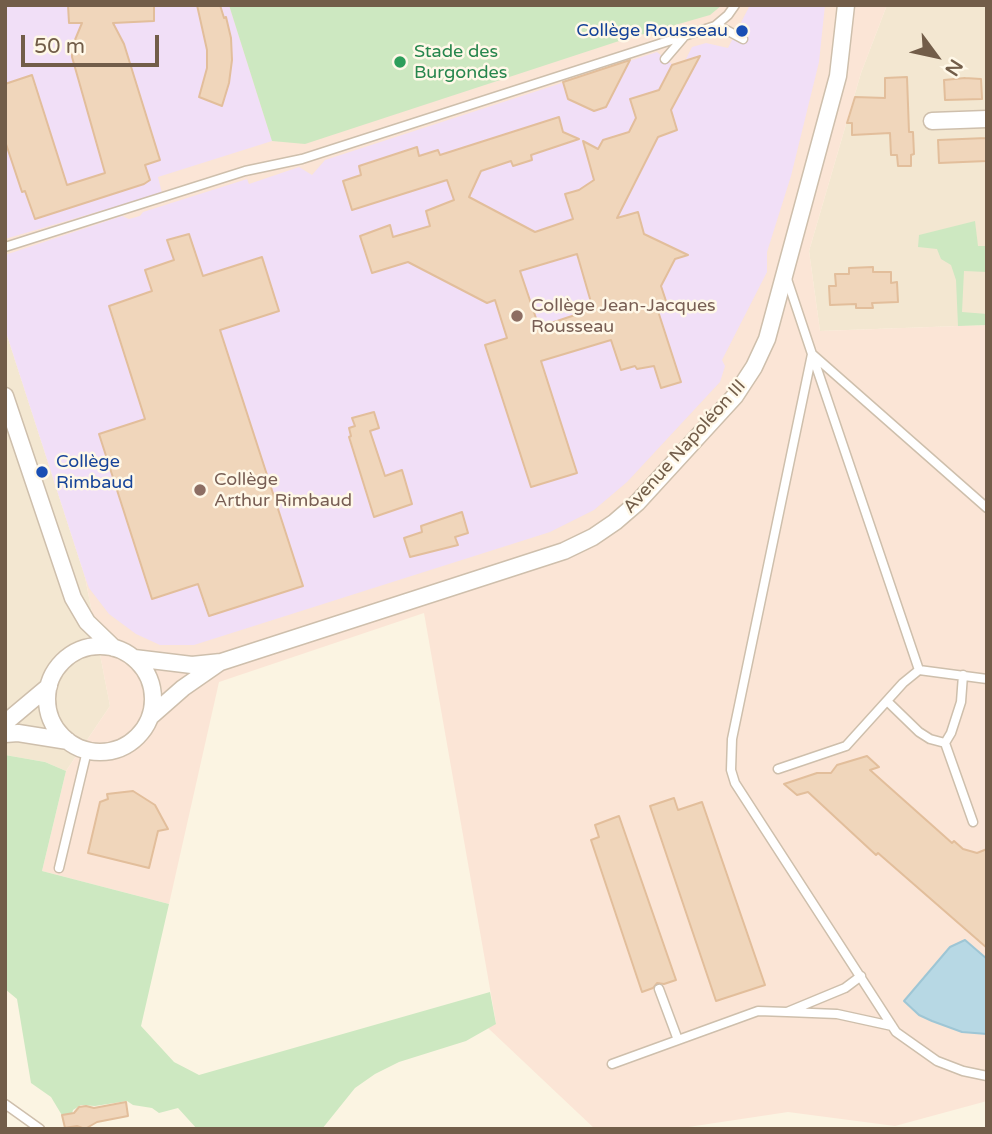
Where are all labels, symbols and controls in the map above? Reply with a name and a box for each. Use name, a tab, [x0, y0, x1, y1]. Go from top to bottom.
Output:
place label: Collège Rousseau	[576, 20, 728, 42]
scale bar	[24, 21, 163, 65]
north arrow	[901, 21, 971, 91]
marker: Collège Rousseau	[734, 23, 750, 39]
text: 50 m	[34, 34, 85, 59]
place label: Stade des Burgondes	[414, 41, 507, 84]
marker: Stade des Burgondes	[392, 54, 408, 70]
text: N	[940, 55, 967, 80]
place label: Collège Jean-Jacques Rousseau	[531, 295, 716, 338]
marker: Collège Jean-Jacques Rousseau	[509, 308, 525, 324]
street label: Avenue Napoléon III	[619, 376, 751, 518]
place label: Collège Rimbaud	[56, 451, 134, 494]
marker: Collège Rimbaud	[34, 464, 50, 480]
place label: Collège Arthur Rimbaud	[214, 469, 352, 512]
marker: Collège Arthur Rimbaud	[192, 482, 208, 498]

